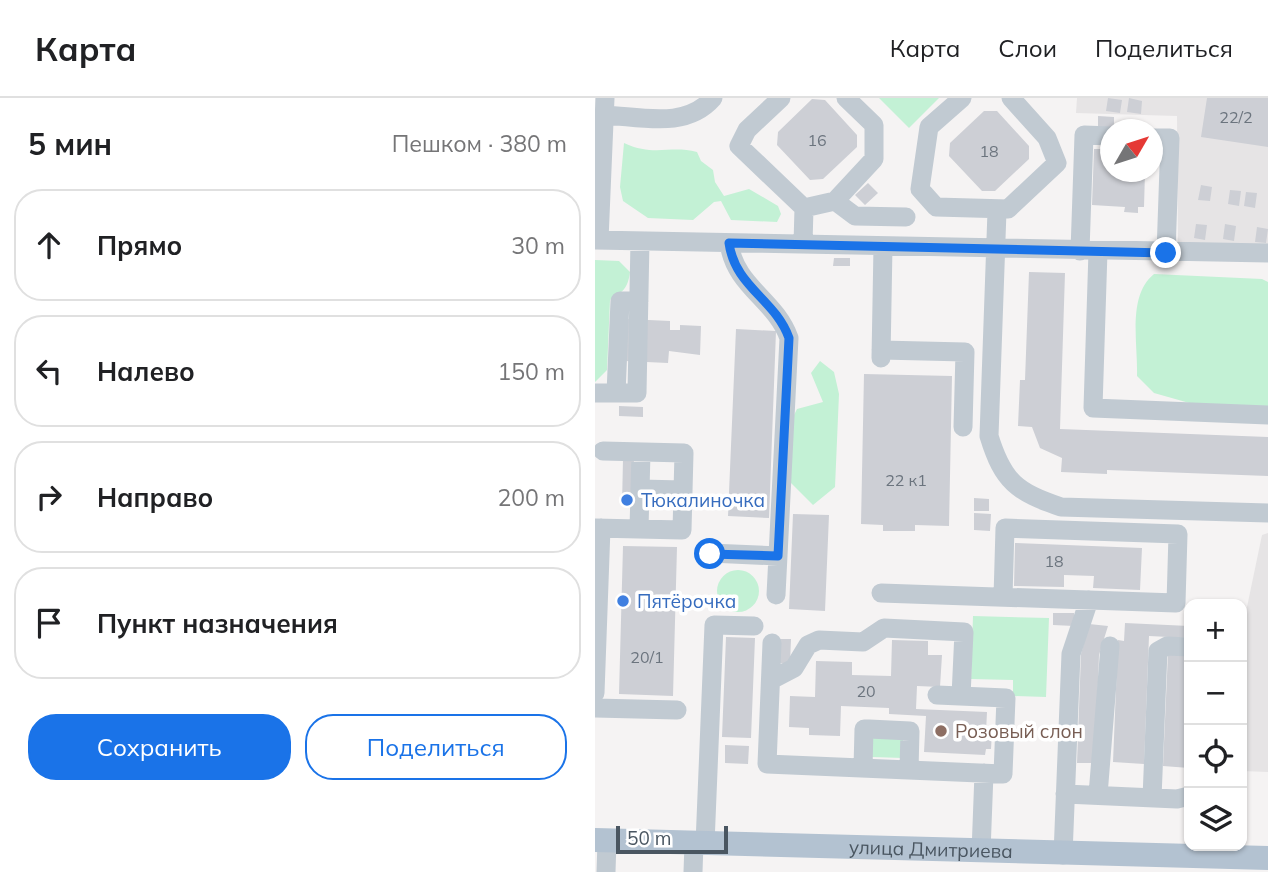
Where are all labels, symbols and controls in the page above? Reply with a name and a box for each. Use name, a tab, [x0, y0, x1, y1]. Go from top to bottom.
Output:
text: Карта	[35, 28, 137, 69]
text: Карта	[890, 33, 960, 63]
text: Слои	[998, 33, 1057, 63]
text: Поделиться	[1095, 33, 1233, 63]
house number: 22/2	[1219, 107, 1253, 127]
north arrow	[1100, 119, 1163, 182]
text: 5 мин	[28, 125, 112, 163]
text: Пешком · 380 m	[392, 129, 567, 158]
house number: 16	[807, 130, 827, 150]
house number: 18	[979, 141, 999, 161]
icon: ahead	[30, 226, 68, 264]
text: Прямо	[97, 229, 182, 262]
text: 30 m	[511, 231, 565, 260]
route end	[1150, 237, 1181, 268]
icon: left	[30, 352, 68, 390]
text: Налево	[97, 355, 195, 388]
text: 150 m	[497, 357, 565, 386]
house number: 22 к1	[885, 470, 927, 490]
icon: right	[30, 478, 68, 516]
text: Направо	[97, 481, 213, 514]
text: 200 m	[497, 483, 565, 512]
place label: Тюкалиночка	[641, 488, 765, 512]
marker: Тюкалиночка	[619, 492, 635, 508]
route start	[694, 538, 725, 569]
house number: 18	[1044, 551, 1064, 571]
place label: Пятёрочка	[637, 589, 736, 613]
marker: Пятёрочка	[615, 593, 631, 609]
map controls	[1184, 599, 1247, 851]
button: +	[1184, 599, 1247, 662]
icon: arrive	[30, 604, 68, 642]
text: Пункт назначения	[97, 607, 338, 640]
house number: 20/1	[630, 647, 664, 667]
button: −	[1184, 662, 1247, 725]
house number: 20	[856, 681, 876, 701]
button: Сохранить	[28, 714, 291, 780]
button: Поделиться	[305, 714, 567, 780]
place label: Розовый слон	[955, 719, 1083, 743]
marker: Розовый слон	[933, 723, 949, 739]
button: locate	[1184, 725, 1247, 788]
button: layers	[1184, 788, 1247, 851]
scale bar	[616, 823, 728, 855]
text: 50 m	[627, 826, 671, 850]
street label: улица Дмитриева	[849, 835, 1013, 863]

